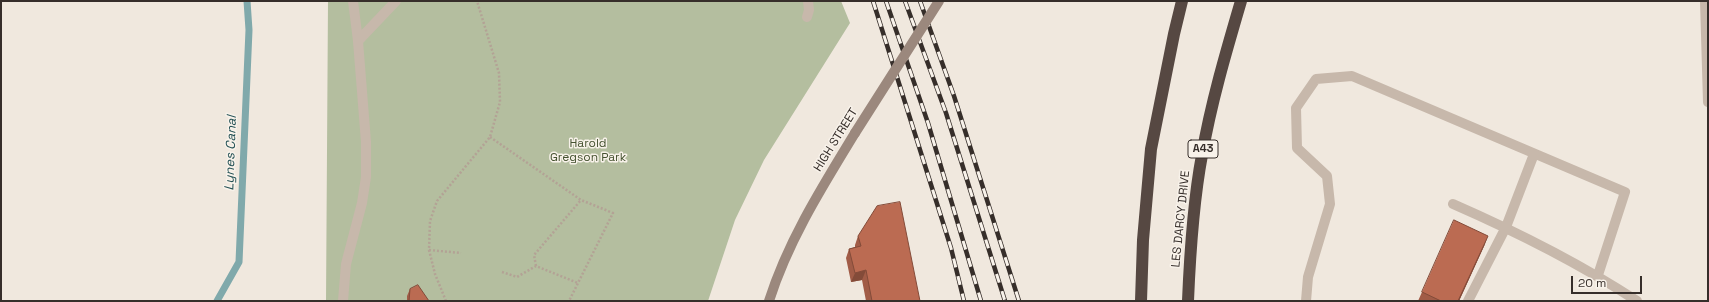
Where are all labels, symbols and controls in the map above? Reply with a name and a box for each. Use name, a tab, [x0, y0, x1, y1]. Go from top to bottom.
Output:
street label: HIGH STREET	[811, 106, 861, 174]
water label: Lynes Canal	[222, 115, 240, 191]
park label: Harold Gregson Park	[550, 137, 626, 165]
road number: A43	[1188, 140, 1218, 158]
street label: LES DARCY DRIVE	[1169, 170, 1193, 268]
scale bar	[1573, 268, 1644, 294]
text: 20 m	[1578, 275, 1606, 291]

